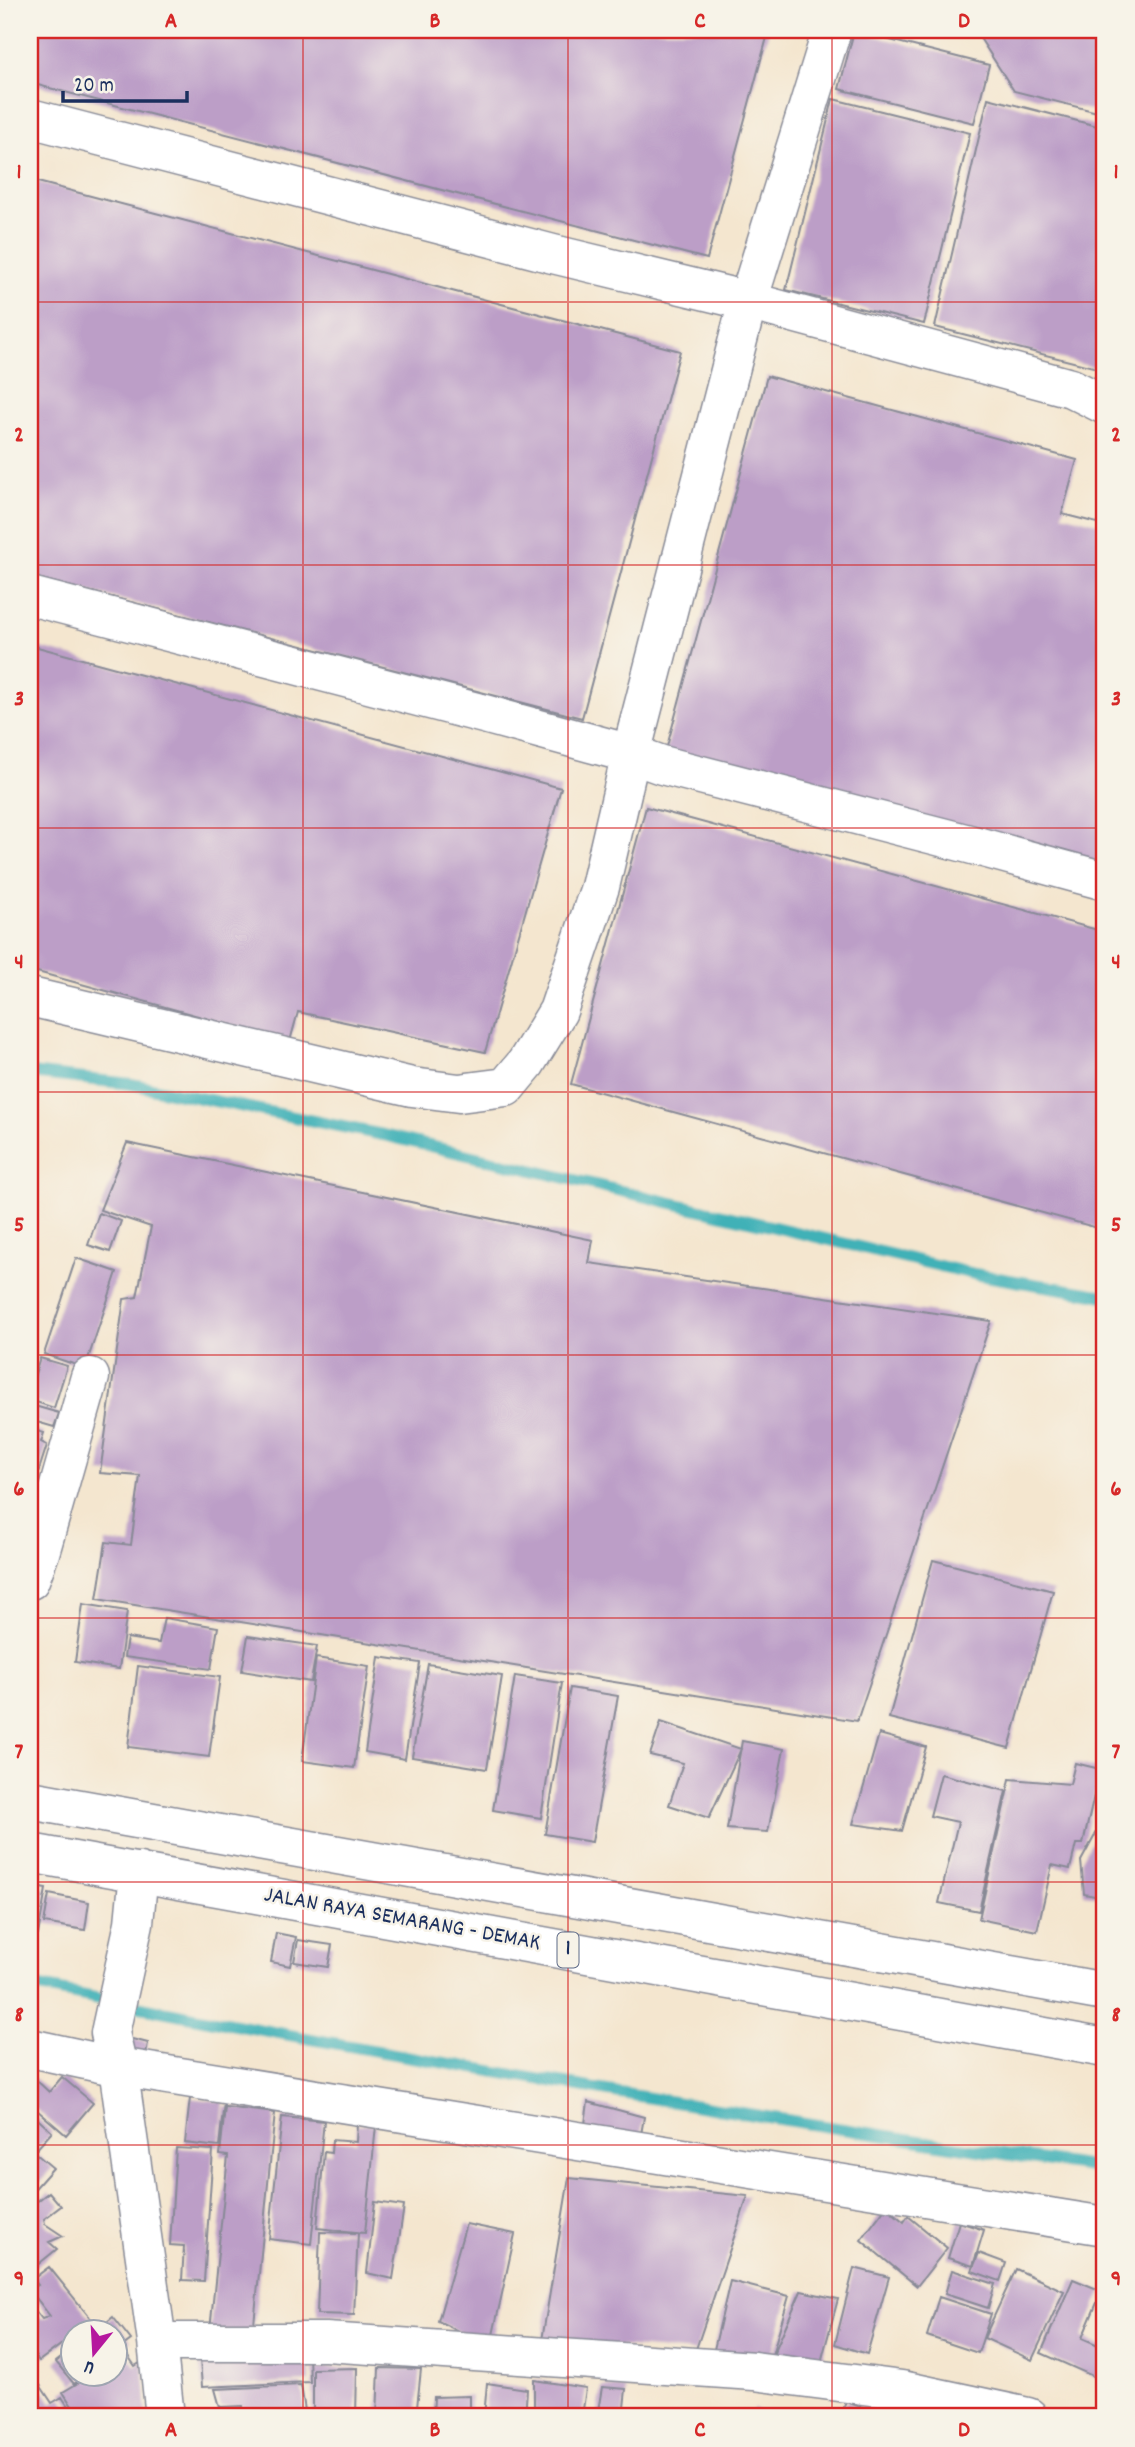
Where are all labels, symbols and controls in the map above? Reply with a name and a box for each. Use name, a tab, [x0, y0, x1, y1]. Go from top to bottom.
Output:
text: A	[165, 6, 177, 39]
text: B	[430, 6, 441, 39]
text: C	[694, 6, 706, 39]
text: D	[958, 6, 970, 39]
scale bar	[63, 60, 187, 104]
text: 20 m	[74, 72, 114, 102]
text: 1	[16, 157, 22, 190]
text: 1	[1113, 157, 1119, 190]
text: 2	[14, 420, 24, 453]
text: 2	[1111, 420, 1121, 453]
text: 3	[14, 684, 24, 717]
text: 3	[1111, 684, 1121, 717]
text: 4	[14, 947, 24, 980]
text: 4	[1111, 947, 1121, 980]
text: 5	[14, 1210, 24, 1243]
text: 5	[1111, 1210, 1121, 1243]
text: 6	[13, 1474, 25, 1507]
text: 6	[1110, 1474, 1122, 1507]
text: 7	[15, 1737, 24, 1770]
text: 7	[1112, 1737, 1121, 1770]
street label: JALAN RAYA SEMARANG - DEMAK	[261, 1879, 543, 1961]
road number: 1	[558, 1932, 578, 1968]
text: 8	[14, 2000, 24, 2033]
text: 8	[1111, 2000, 1121, 2033]
text: 9	[14, 2264, 24, 2297]
text: 9	[1111, 2264, 1121, 2297]
north arrow	[60, 2318, 130, 2388]
text: U	[81, 2352, 98, 2380]
text: A	[165, 2415, 177, 2447]
text: B	[430, 2415, 441, 2447]
text: C	[694, 2415, 706, 2447]
text: D	[958, 2415, 970, 2447]

